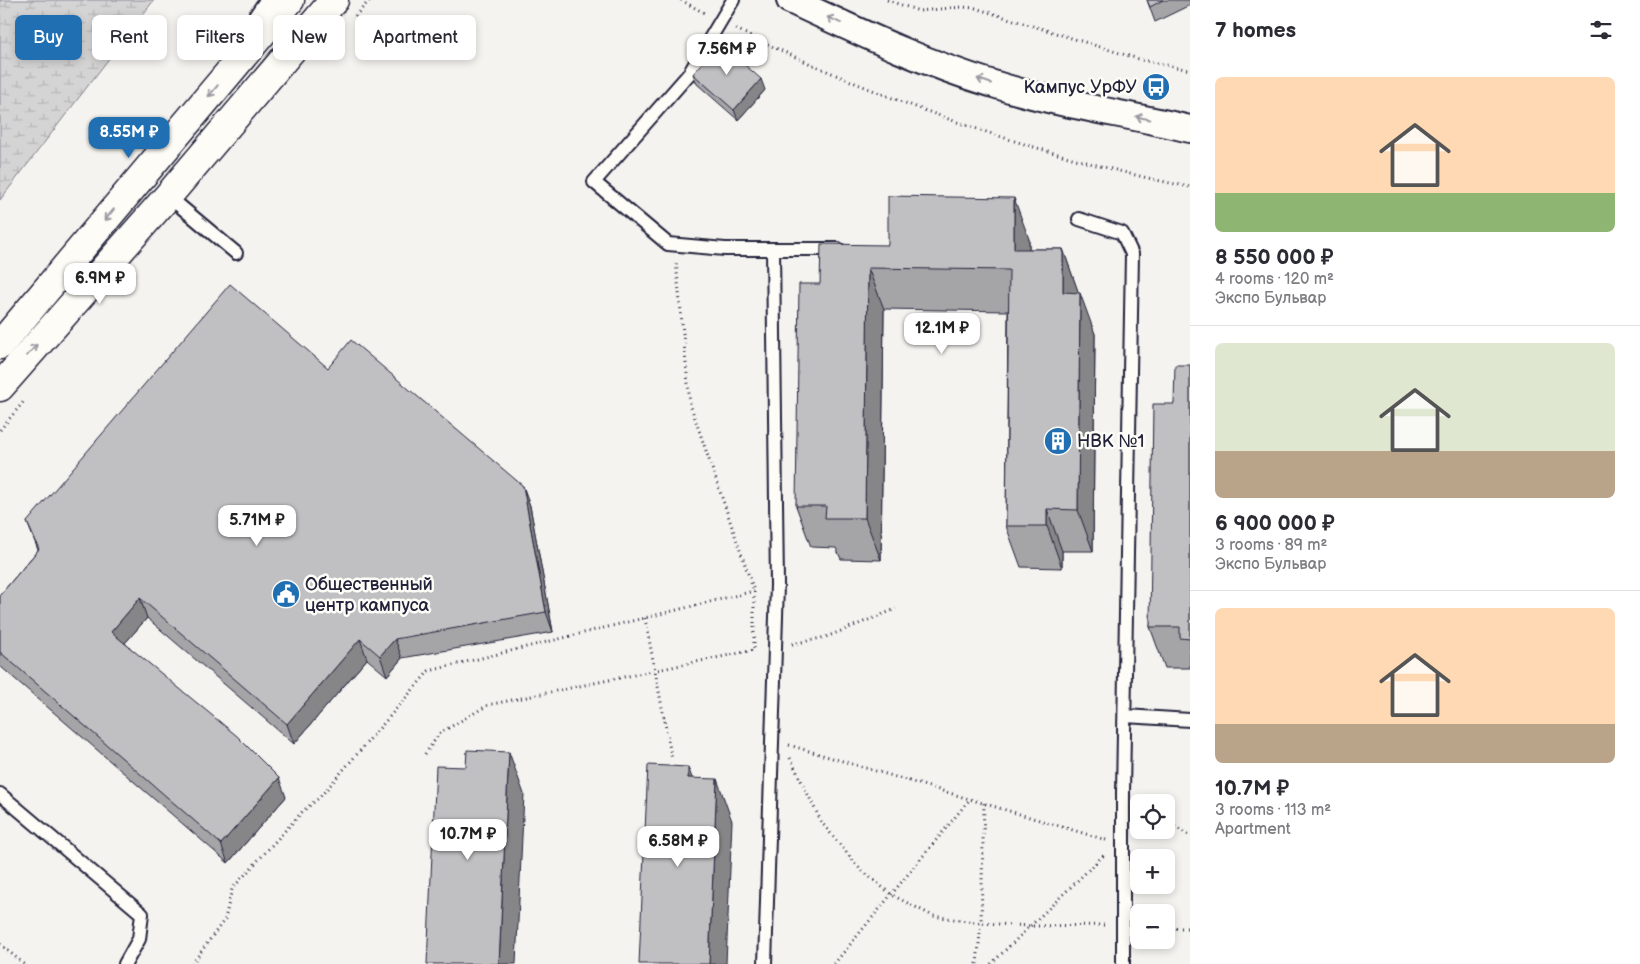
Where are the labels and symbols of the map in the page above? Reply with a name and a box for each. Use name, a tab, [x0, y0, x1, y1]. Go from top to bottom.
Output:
one-way arrow	[827, 15, 842, 24]
pin: 7.56M ₽	[681, 34, 773, 76]
bus stop icon: Кампус УрФУ	[1141, 72, 1171, 102]
one-way arrow	[977, 76, 993, 85]
place label: Кампус УрФУ	[1023, 77, 1137, 98]
one-way arrow	[208, 84, 219, 97]
one-way arrow	[1135, 113, 1151, 123]
pin: 8.55M ₽	[83, 116, 175, 159]
one-way arrow	[103, 209, 115, 222]
pin: 6.9M ₽	[59, 262, 141, 305]
pin: 12.1M ₽	[896, 312, 988, 355]
one-way arrow	[26, 344, 38, 357]
building icon: НВК №1	[1043, 426, 1073, 456]
place label: НВК №1	[1077, 431, 1145, 452]
pin: 5.71M ₽	[211, 504, 303, 547]
place label: Общественный центр кампуса	[305, 574, 433, 616]
public building icon: Общественный центр кампуса	[271, 579, 301, 609]
pin: 10.7M ₽	[422, 818, 514, 861]
pin: 6.58M ₽	[632, 826, 724, 868]

